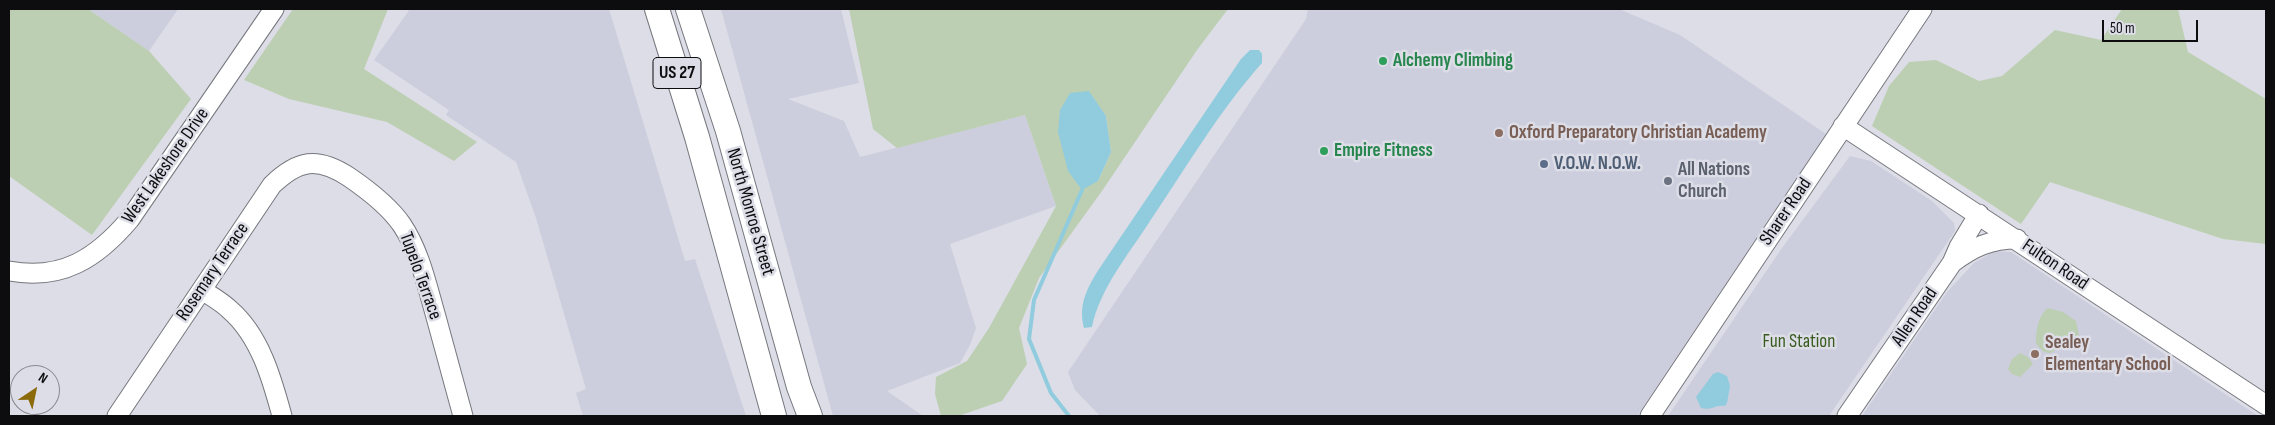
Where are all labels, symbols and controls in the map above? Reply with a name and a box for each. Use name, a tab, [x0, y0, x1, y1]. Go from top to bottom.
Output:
scale bar	[2105, 10, 2201, 42]
text: 50 m	[2110, 19, 2135, 38]
place label: Alchemy Climbing	[1393, 50, 1513, 72]
marker: Alchemy Climbing	[1377, 55, 1389, 67]
road number: US 27	[653, 58, 701, 88]
street label: West Lakeshore Drive	[118, 104, 214, 228]
place label: Oxford Preparatory Christian Academy	[1509, 122, 1767, 144]
marker: Oxford Preparatory Christian Academy	[1493, 127, 1505, 139]
place label: Empire Fitness	[1334, 140, 1433, 162]
marker: Empire Fitness	[1318, 145, 1330, 157]
street label: North Monroe Street	[721, 146, 779, 278]
place label: V.O.W. N.O.W.	[1554, 153, 1641, 175]
marker: V.O.W. N.O.W.	[1538, 158, 1550, 170]
place label: All Nations Church	[1678, 159, 1750, 203]
street label: Sharer Road	[1755, 174, 1817, 250]
marker: All Nations Church	[1662, 175, 1674, 187]
street label: Rosemary Terrace	[172, 219, 254, 325]
street label: Tupelo Terrace	[394, 229, 446, 323]
street label: Fulton Road	[2018, 235, 2092, 295]
street label: Allen Road	[1887, 283, 1943, 351]
park label: Fun Station	[1763, 331, 1835, 353]
place label: Sealey Elementary School	[2045, 332, 2171, 376]
marker: Sealey Elementary School	[2029, 348, 2041, 360]
north arrow	[10, 365, 60, 415]
text: N	[35, 369, 51, 387]

